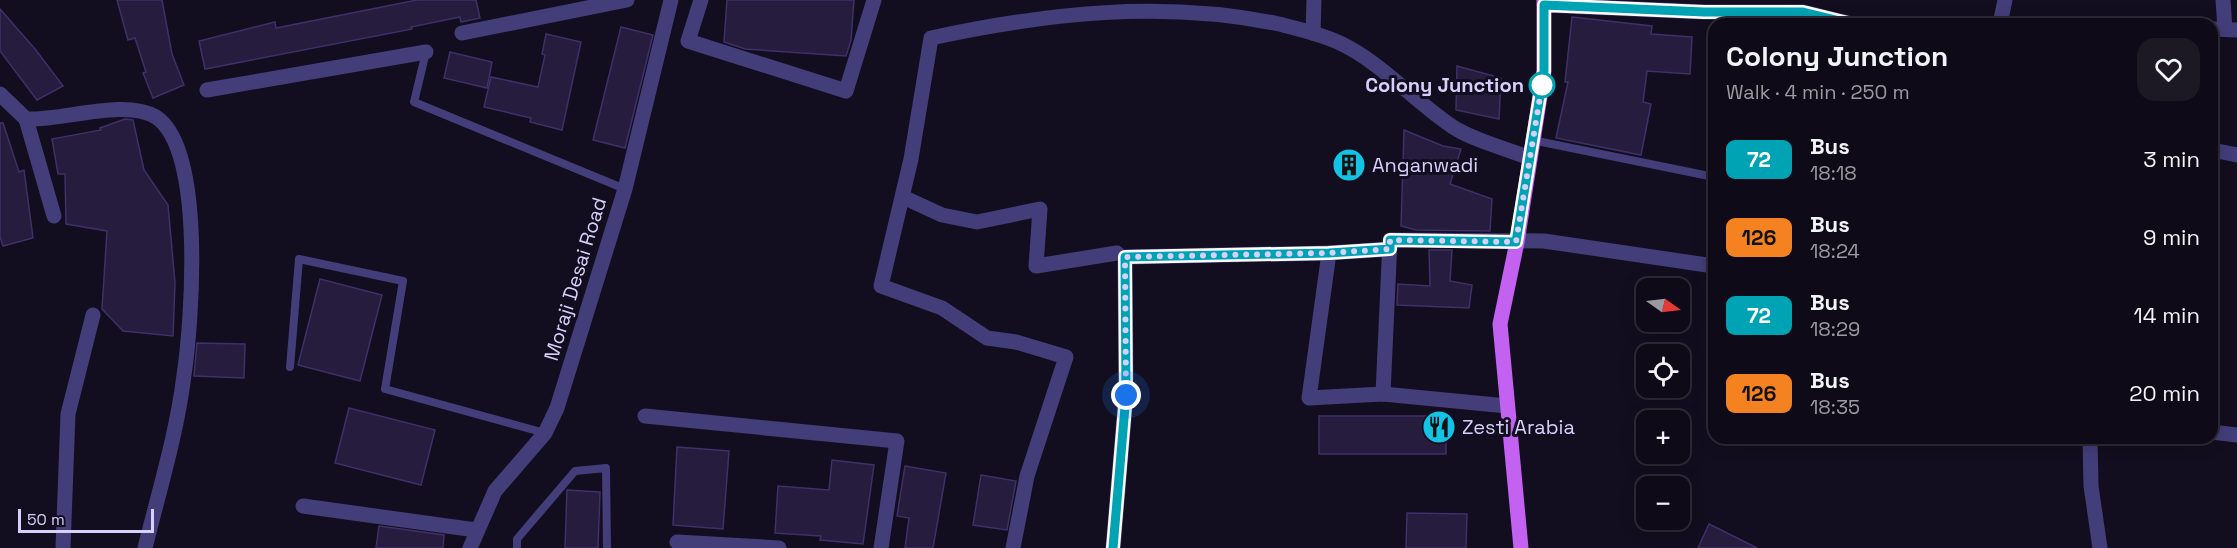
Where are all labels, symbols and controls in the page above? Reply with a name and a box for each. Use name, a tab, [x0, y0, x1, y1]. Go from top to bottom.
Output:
text: Colony Junction	[1726, 38, 1948, 74]
button: heart	[2137, 38, 2200, 101]
place label: Colony Junction	[1365, 72, 1524, 98]
marker: Colony Junction	[1529, 72, 1555, 98]
text: Walk · 4 min · 250 m	[1726, 79, 1910, 105]
text: Bus	[1810, 132, 1850, 160]
text: 3 min	[2143, 145, 2200, 173]
text: 72	[1747, 146, 1771, 173]
building icon: Anganwadi	[1331, 147, 1367, 183]
place label: Anganwadi	[1372, 152, 1478, 178]
text: 18:18	[1810, 160, 1857, 186]
street label: Moraji Desai Road	[538, 194, 612, 364]
text: Bus	[1810, 210, 1850, 238]
text: 9 min	[2143, 223, 2200, 251]
text: 126	[1742, 224, 1776, 251]
text: 18:24	[1810, 238, 1860, 264]
north arrow	[1636, 278, 1690, 332]
map controls	[1636, 278, 1690, 530]
text: Bus	[1810, 288, 1850, 316]
text: 14 min	[2134, 301, 2200, 329]
text: 72	[1747, 302, 1771, 329]
text: 18:29	[1810, 316, 1860, 342]
button: locate	[1636, 344, 1690, 398]
text: Bus	[1810, 366, 1850, 394]
text: 20 min	[2129, 379, 2200, 407]
your location	[1111, 380, 1141, 410]
text: 126	[1742, 380, 1776, 407]
text: 18:35	[1810, 394, 1860, 420]
restaurant icon: Zesti Arabia	[1421, 409, 1457, 445]
button: +	[1636, 410, 1690, 464]
place label: Zesti Arabia	[1462, 414, 1575, 440]
button: −	[1636, 476, 1690, 530]
scale bar	[18, 506, 154, 534]
text: 50 m	[27, 509, 65, 530]

